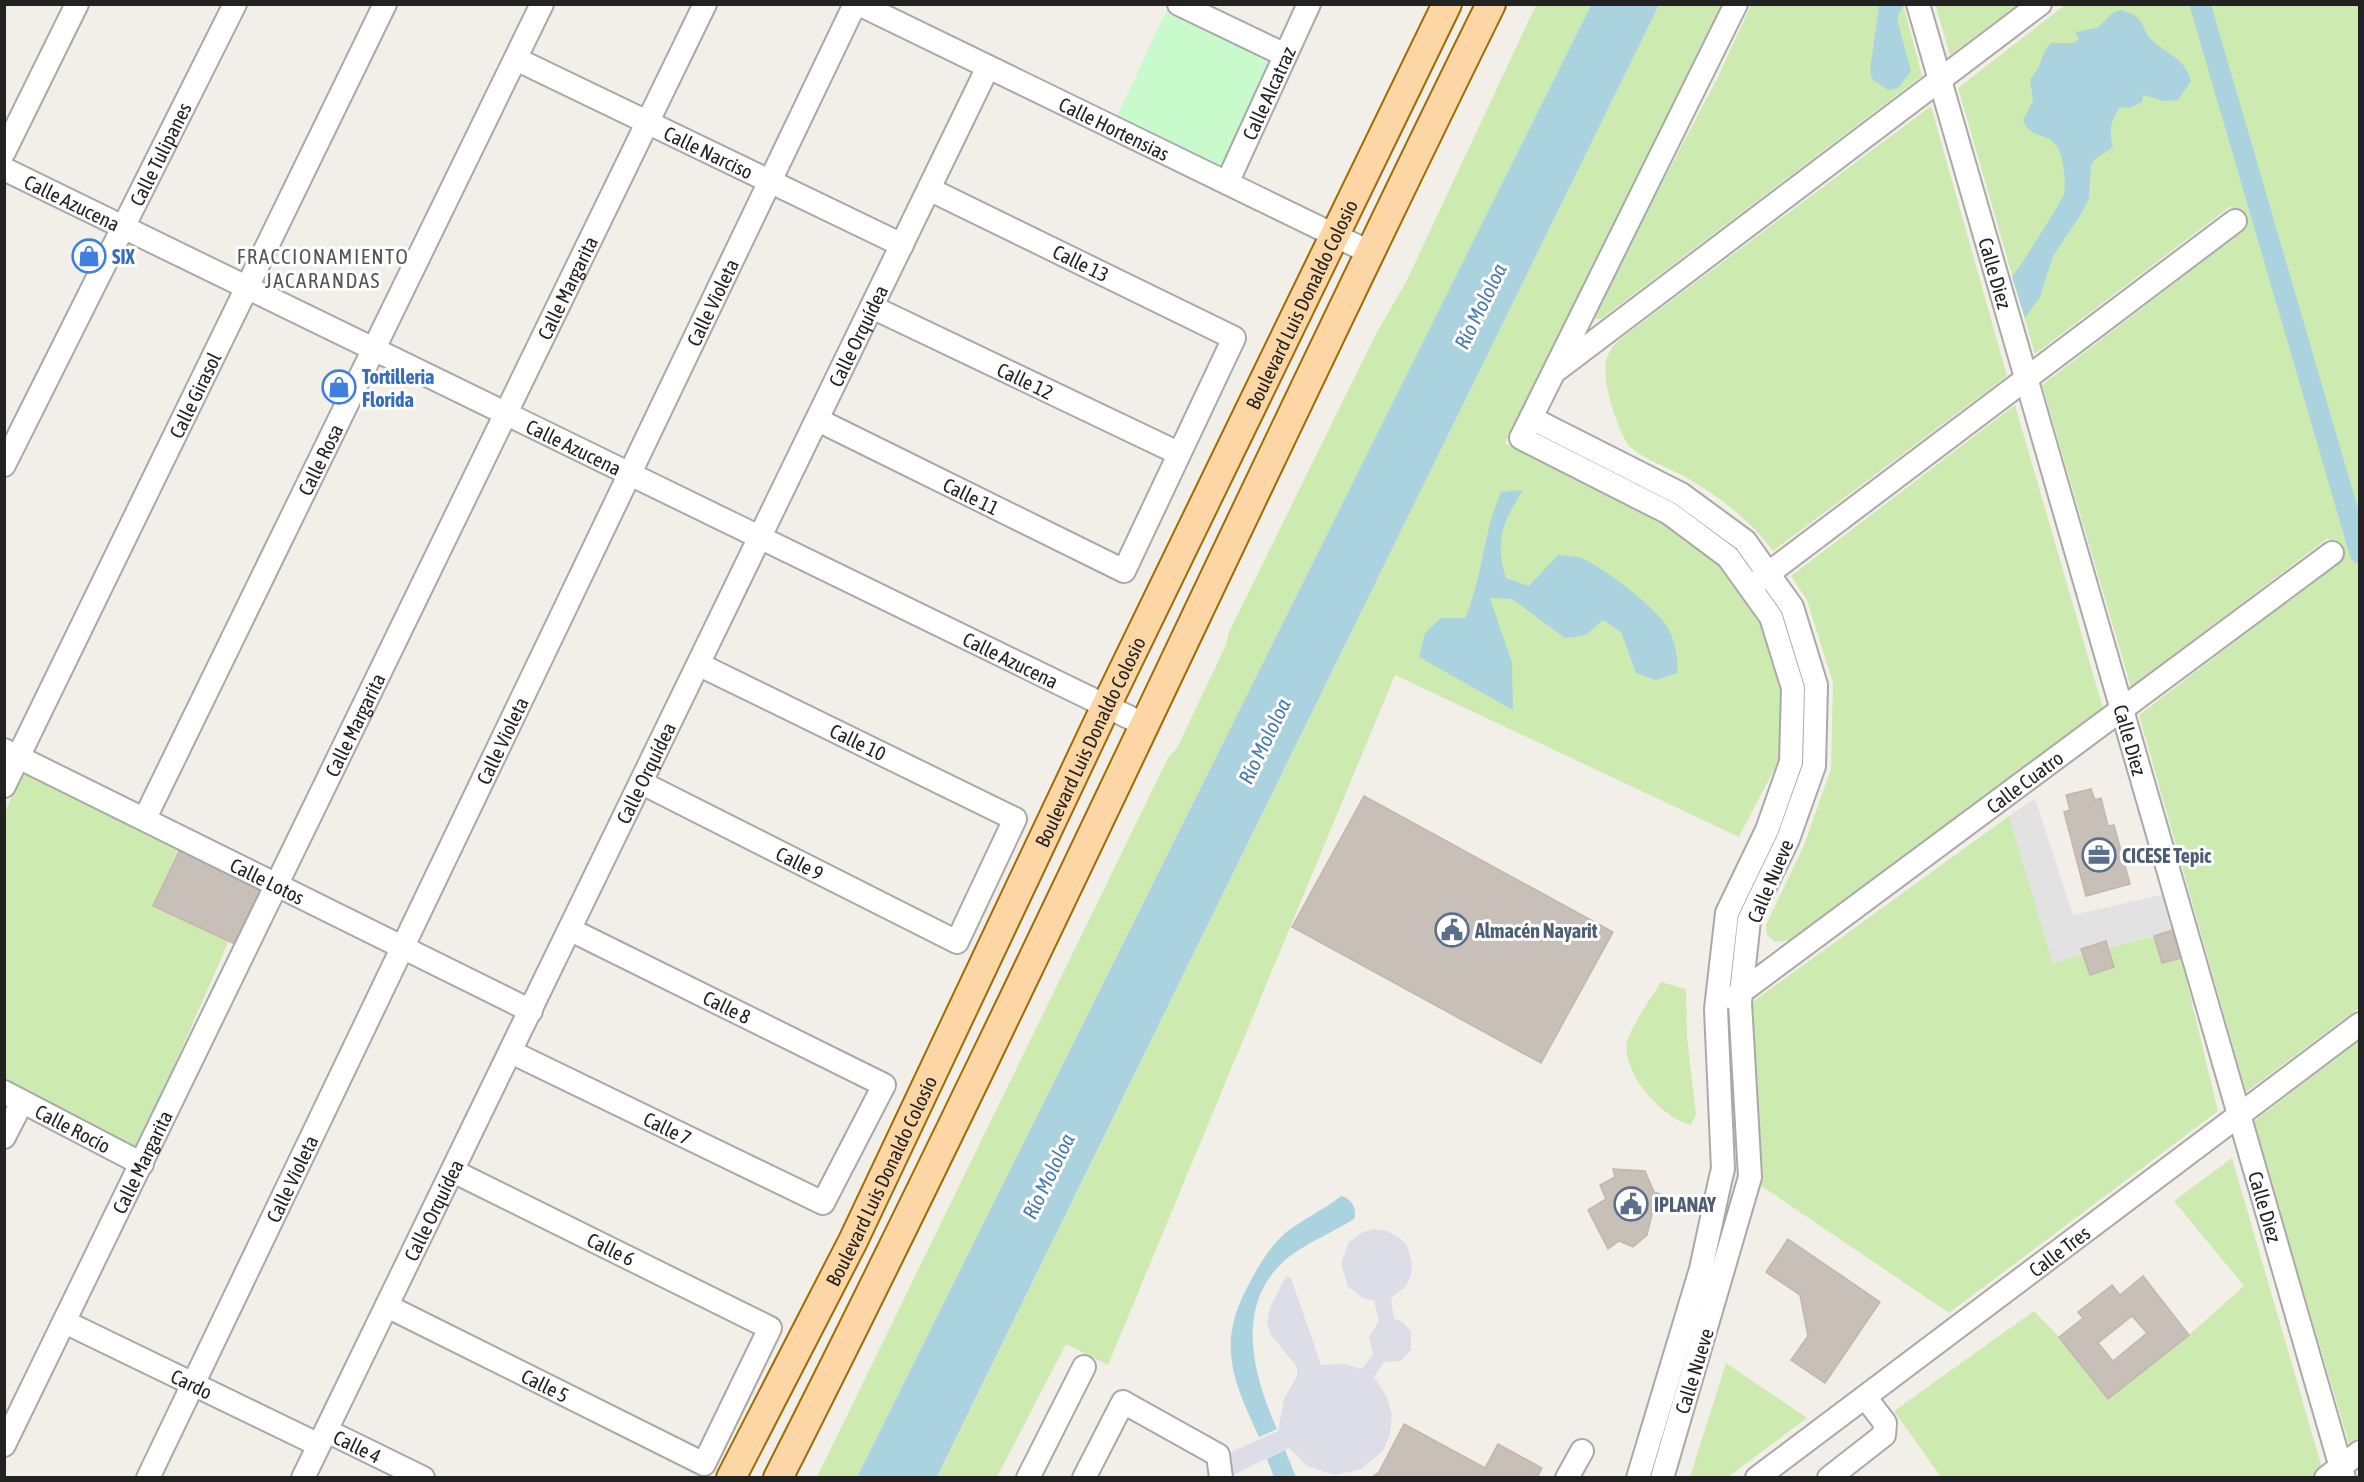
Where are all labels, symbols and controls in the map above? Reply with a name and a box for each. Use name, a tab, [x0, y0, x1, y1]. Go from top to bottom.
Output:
street label: Calle Alcatraz	[1237, 43, 1300, 143]
street label: Calle Hortensias	[1056, 92, 1173, 165]
street label: Calle Tulipanes	[124, 98, 195, 209]
street label: Calle Narciso	[661, 121, 757, 183]
street label: Calle Azucena	[21, 169, 124, 235]
street label: Boulevard Luis Donaldo Colosio	[1240, 196, 1362, 413]
street label: Calle Margarita	[532, 232, 602, 343]
street label: Calle Diez	[1975, 235, 2017, 311]
shop icon: SIX	[71, 238, 107, 274]
street label: Calle 13	[1049, 240, 1113, 286]
district label: FRACCIONAMIENTO JACARANDAS	[237, 244, 409, 292]
place label: SIX	[112, 245, 135, 268]
street label: Calle Violeta	[681, 255, 743, 349]
water label: Río Mololoa	[1449, 259, 1511, 353]
street label: Calle Orquídea	[823, 281, 892, 390]
street label: Calle Girasol	[164, 348, 225, 442]
street label: Calle 12	[994, 357, 1057, 403]
place label: Tortilleria Florida	[362, 365, 434, 411]
shop icon: Tortilleria Florida	[321, 369, 357, 405]
street label: Calle Azucena	[523, 414, 625, 480]
street label: Calle Rosa	[293, 420, 347, 499]
street label: Calle 11	[940, 472, 1003, 519]
street label: Calle Azucena	[960, 627, 1062, 692]
street label: Boulevard Luis Donaldo Colosio	[1030, 633, 1149, 851]
street label: Calle Margarita	[320, 669, 389, 780]
street label: Calle Violeta	[471, 693, 532, 788]
water label: Río Mololoa	[1233, 694, 1295, 788]
street label: Calle Diez	[2110, 702, 2152, 778]
street label: Calle Orquídea	[611, 718, 680, 827]
street label: Calle 10	[826, 719, 890, 765]
street label: Calle Cuatro	[1982, 746, 2067, 817]
street label: Calle Nueve	[1742, 836, 1798, 926]
office icon: CICESE Tepic	[2081, 837, 2117, 873]
street label: Calle 9	[773, 841, 828, 884]
place label: CICESE Tepic	[2122, 844, 2212, 867]
street label: Calle Lotos	[227, 852, 308, 908]
public building icon: Almacén Nayarit	[1434, 912, 1470, 948]
place label: Almacén Nayarit	[1474, 919, 1598, 942]
street label: Calle 8	[700, 986, 754, 1028]
street label: Boulevard Luis Donaldo Colosio	[820, 1072, 941, 1290]
street label: Calle Rocío	[32, 1099, 115, 1157]
street label: Calle Margarita	[107, 1106, 177, 1217]
street label: Calle 7	[640, 1107, 695, 1149]
water label: Río Mololoa	[1017, 1129, 1079, 1223]
street label: Calle Violeta	[261, 1131, 322, 1226]
street label: Calle Orquídea	[399, 1155, 467, 1264]
street label: Calle Diez	[2244, 1169, 2287, 1245]
public building icon: IPLANAY	[1613, 1186, 1649, 1222]
place label: IPLANAY	[1654, 1193, 1717, 1216]
street label: Calle Tres	[2024, 1220, 2094, 1281]
street label: Calle 6	[584, 1228, 638, 1270]
street label: Calle Nueve	[1670, 1326, 1718, 1416]
street label: Cardo	[167, 1364, 216, 1403]
street label: Calle 5	[518, 1364, 573, 1406]
street label: Calle 4	[330, 1425, 385, 1467]

